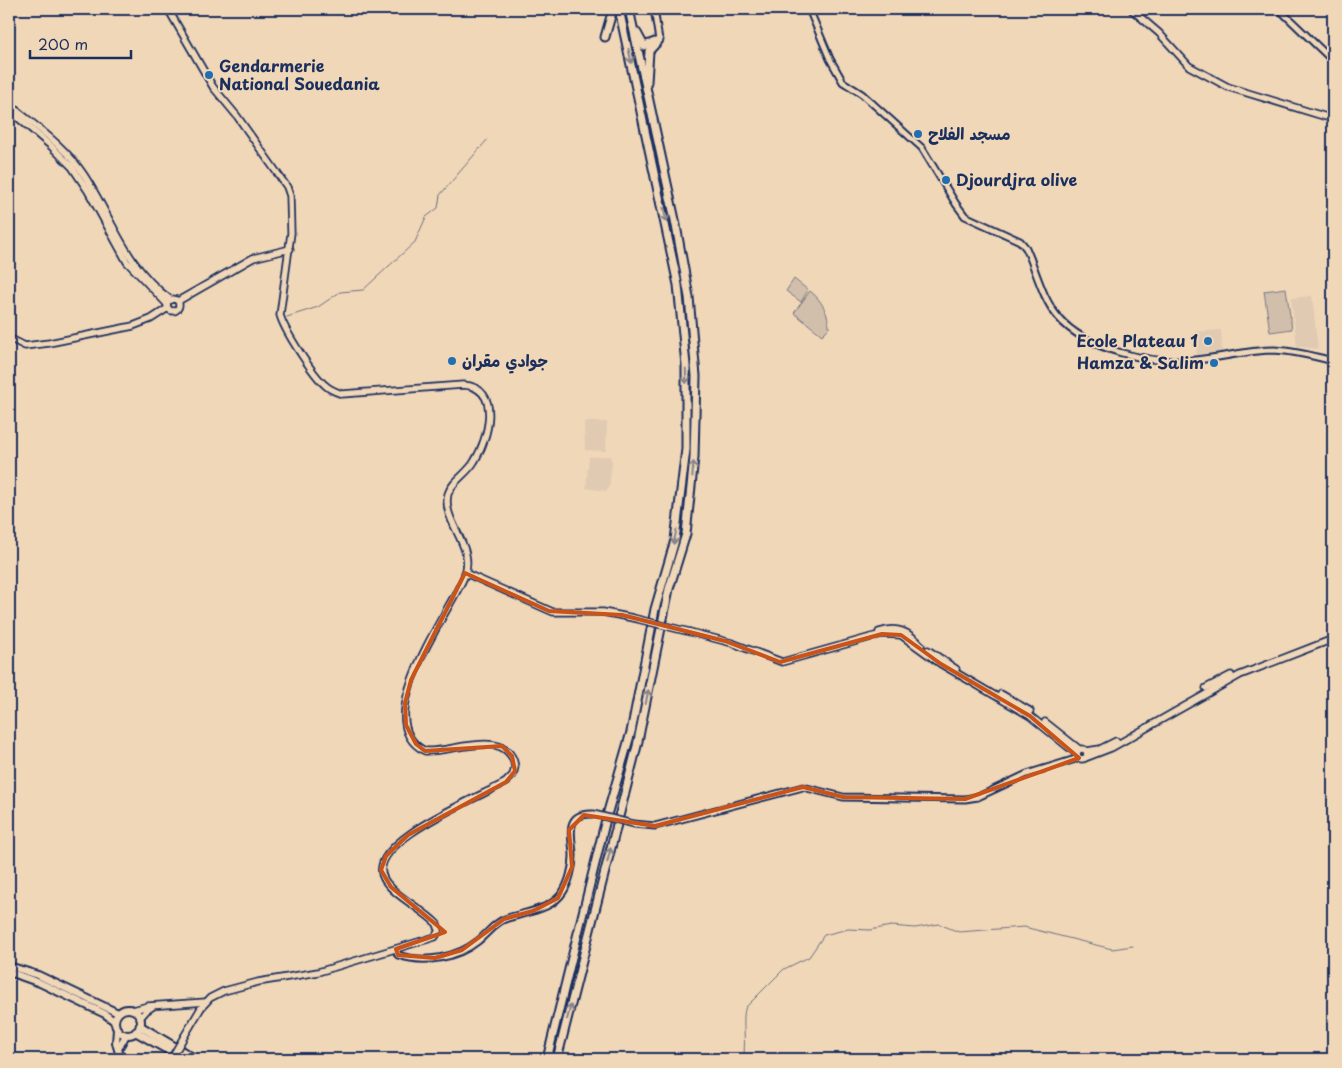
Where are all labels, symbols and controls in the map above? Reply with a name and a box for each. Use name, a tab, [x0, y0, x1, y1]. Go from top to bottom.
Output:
scale bar	[30, 28, 131, 60]
text: 200 m	[38, 32, 88, 55]
one-way arrow	[626, 48, 635, 64]
place label: Gendarmerie National Souedania	[219, 53, 380, 95]
marker: Gendarmerie National Souedania	[203, 69, 215, 81]
place label: مسجد الفلاح	[928, 121, 1011, 145]
marker: مسجد الفلاح	[912, 128, 924, 140]
place label: Djourdjra olive	[956, 167, 1077, 191]
marker: Djourdjra olive	[940, 174, 952, 186]
one-way arrow	[661, 207, 670, 223]
place label: Ecole Plateau 1	[1077, 328, 1198, 352]
marker: Ecole Plateau 1	[1202, 335, 1214, 347]
place label: جوادي مقران	[462, 348, 548, 374]
place label: Hamza & Salim	[1077, 350, 1204, 374]
marker: جوادي مقران	[446, 355, 458, 367]
marker: Hamza & Salim	[1208, 357, 1220, 369]
one-way arrow	[681, 368, 691, 384]
one-way arrow	[688, 462, 698, 478]
one-way arrow	[670, 529, 679, 545]
one-way arrow	[643, 689, 652, 705]
one-way arrow	[604, 847, 614, 863]
one-way arrow	[564, 1004, 574, 1020]

